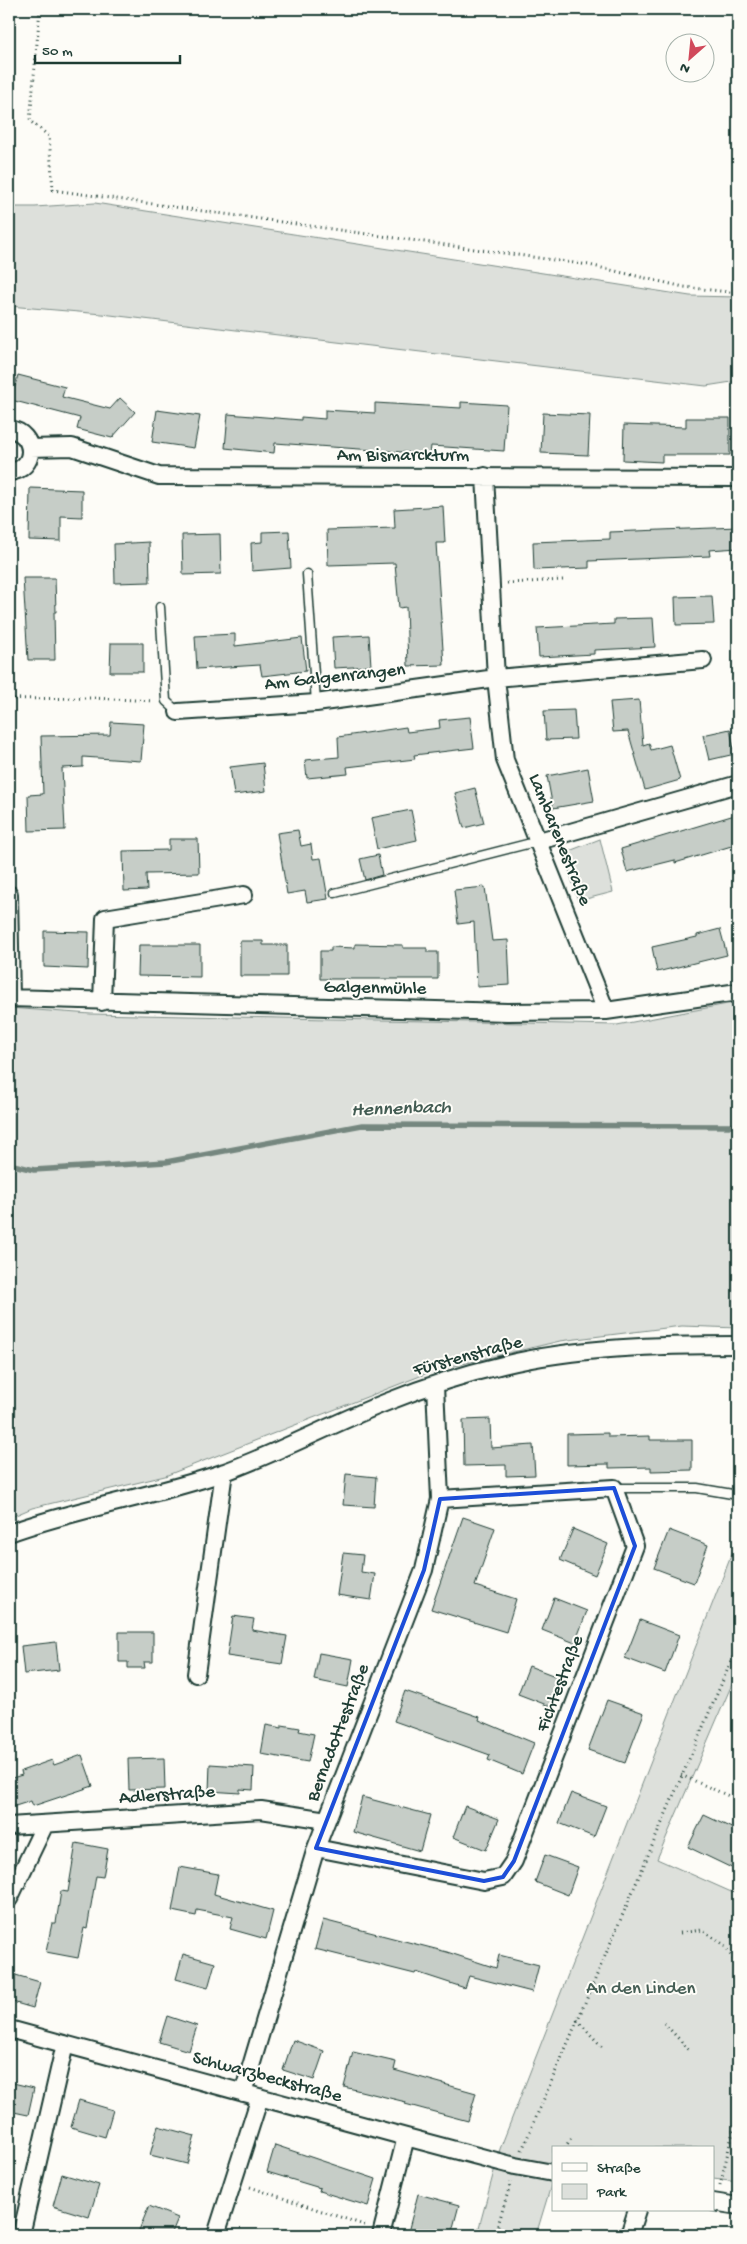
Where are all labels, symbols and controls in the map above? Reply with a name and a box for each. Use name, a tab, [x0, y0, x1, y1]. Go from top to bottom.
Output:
scale bar	[35, 32, 180, 64]
north arrow	[664, 32, 714, 82]
text: 50 m	[42, 43, 73, 61]
text: N	[677, 58, 693, 77]
street label: Am Bismarckturm	[337, 445, 470, 468]
street label: Am Galgenrangen	[263, 659, 407, 697]
street label: Lambarenestraße	[522, 771, 596, 910]
street label: Galgenmühle	[323, 977, 427, 1001]
water label: Hennenbach	[351, 1097, 452, 1123]
street label: Fürstenstraße	[410, 1331, 525, 1383]
street label: Fichtestraße	[532, 1632, 590, 1736]
street label: Bernadottestraße	[302, 1661, 376, 1806]
street label: Adlerstraße	[118, 1781, 216, 1811]
park label: An den Linden	[586, 1978, 696, 2001]
street label: Schwarzbeckstraße	[190, 2047, 345, 2109]
legend	[552, 2146, 714, 2212]
text: Straße	[597, 2160, 641, 2178]
text: Park	[596, 2184, 627, 2202]

